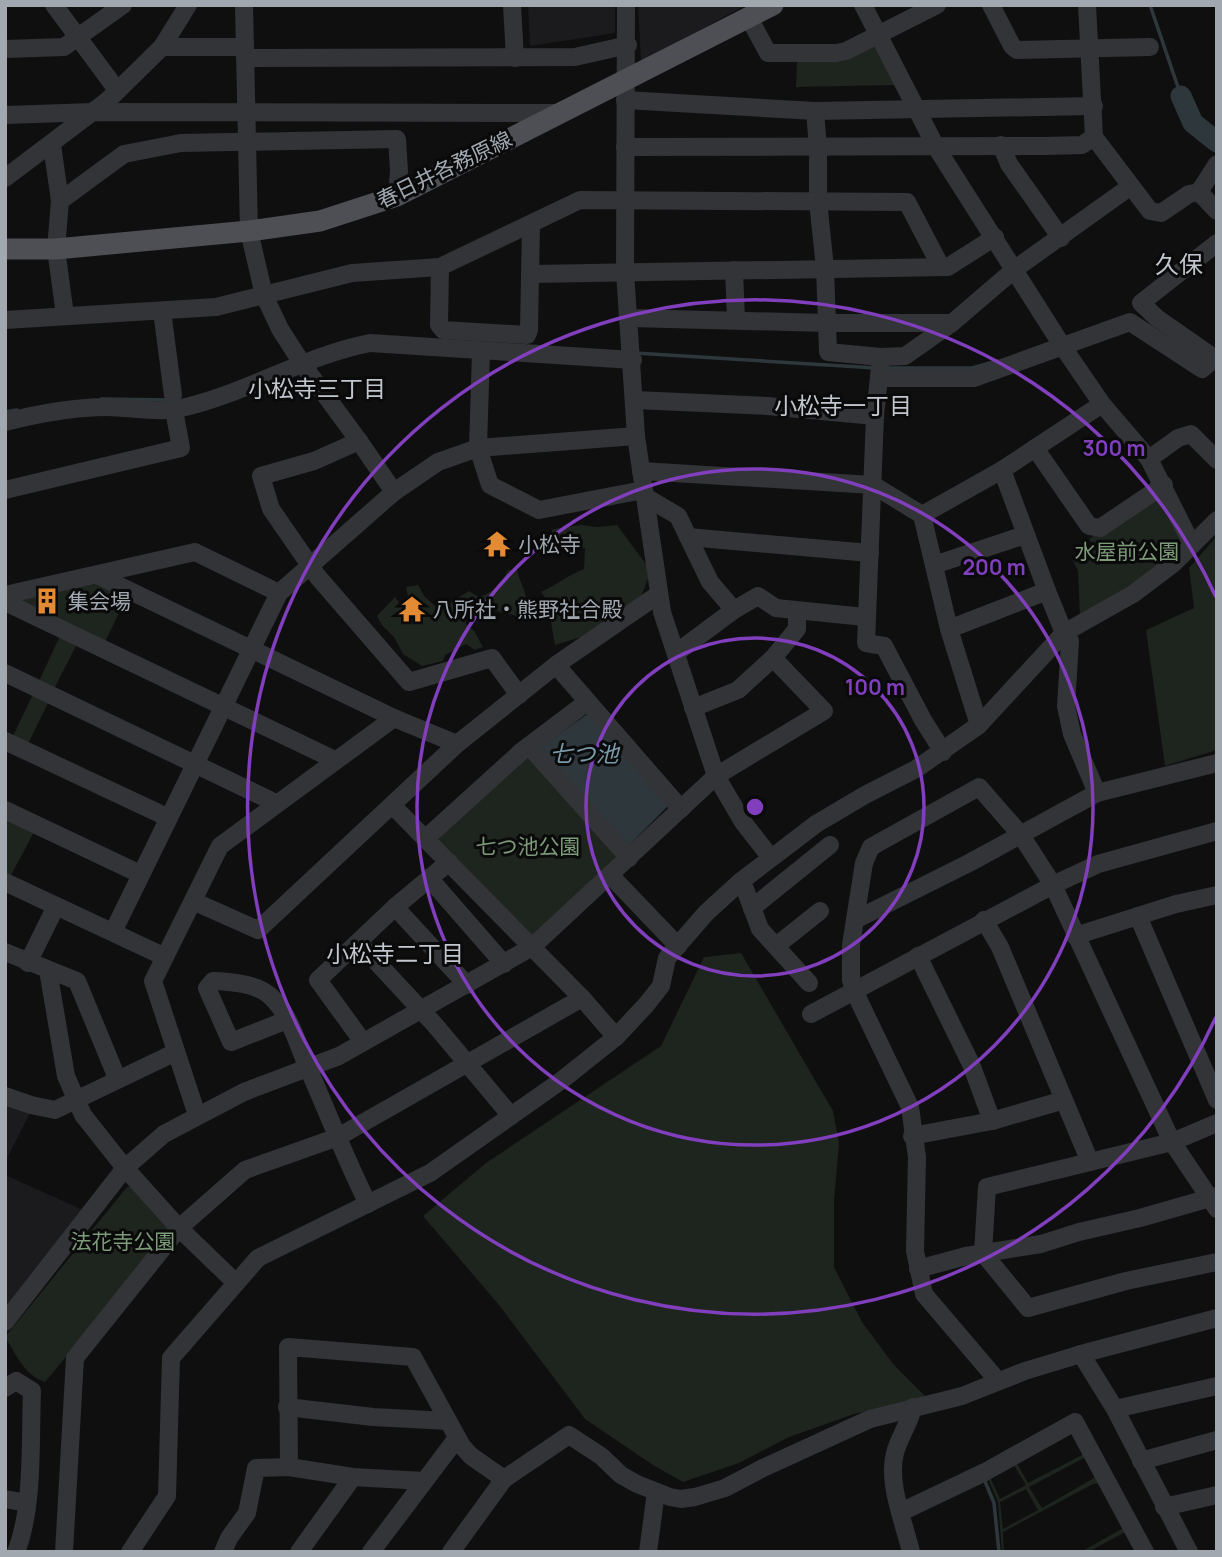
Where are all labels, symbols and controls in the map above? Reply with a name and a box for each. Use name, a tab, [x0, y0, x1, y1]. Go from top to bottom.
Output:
street label: 春日井各務原線	[372, 124, 516, 214]
district label: 久保	[1155, 247, 1203, 280]
district label: 小松寺三丁目	[248, 372, 386, 404]
district label: 小松寺一丁目	[774, 389, 912, 421]
text: 300 m	[1083, 434, 1145, 462]
temple icon: 小松寺	[482, 529, 512, 559]
place label: 小松寺	[518, 530, 581, 558]
park label: 水屋前公園	[1075, 537, 1180, 565]
text: 200 m	[962, 553, 1026, 581]
building icon: 集会場	[32, 586, 62, 616]
place label: 集会場	[68, 587, 131, 615]
temple icon: 八所社・熊野社合殿	[397, 594, 427, 624]
place label: 八所社・熊野社合殿	[433, 595, 622, 623]
text: 100 m	[845, 673, 905, 701]
water label: 七つ池	[550, 737, 621, 769]
centre of rings	[743, 795, 767, 819]
park label: 七つ池公園	[476, 832, 581, 860]
district label: 小松寺二丁目	[326, 937, 464, 969]
park label: 法花寺公園	[71, 1227, 176, 1255]

